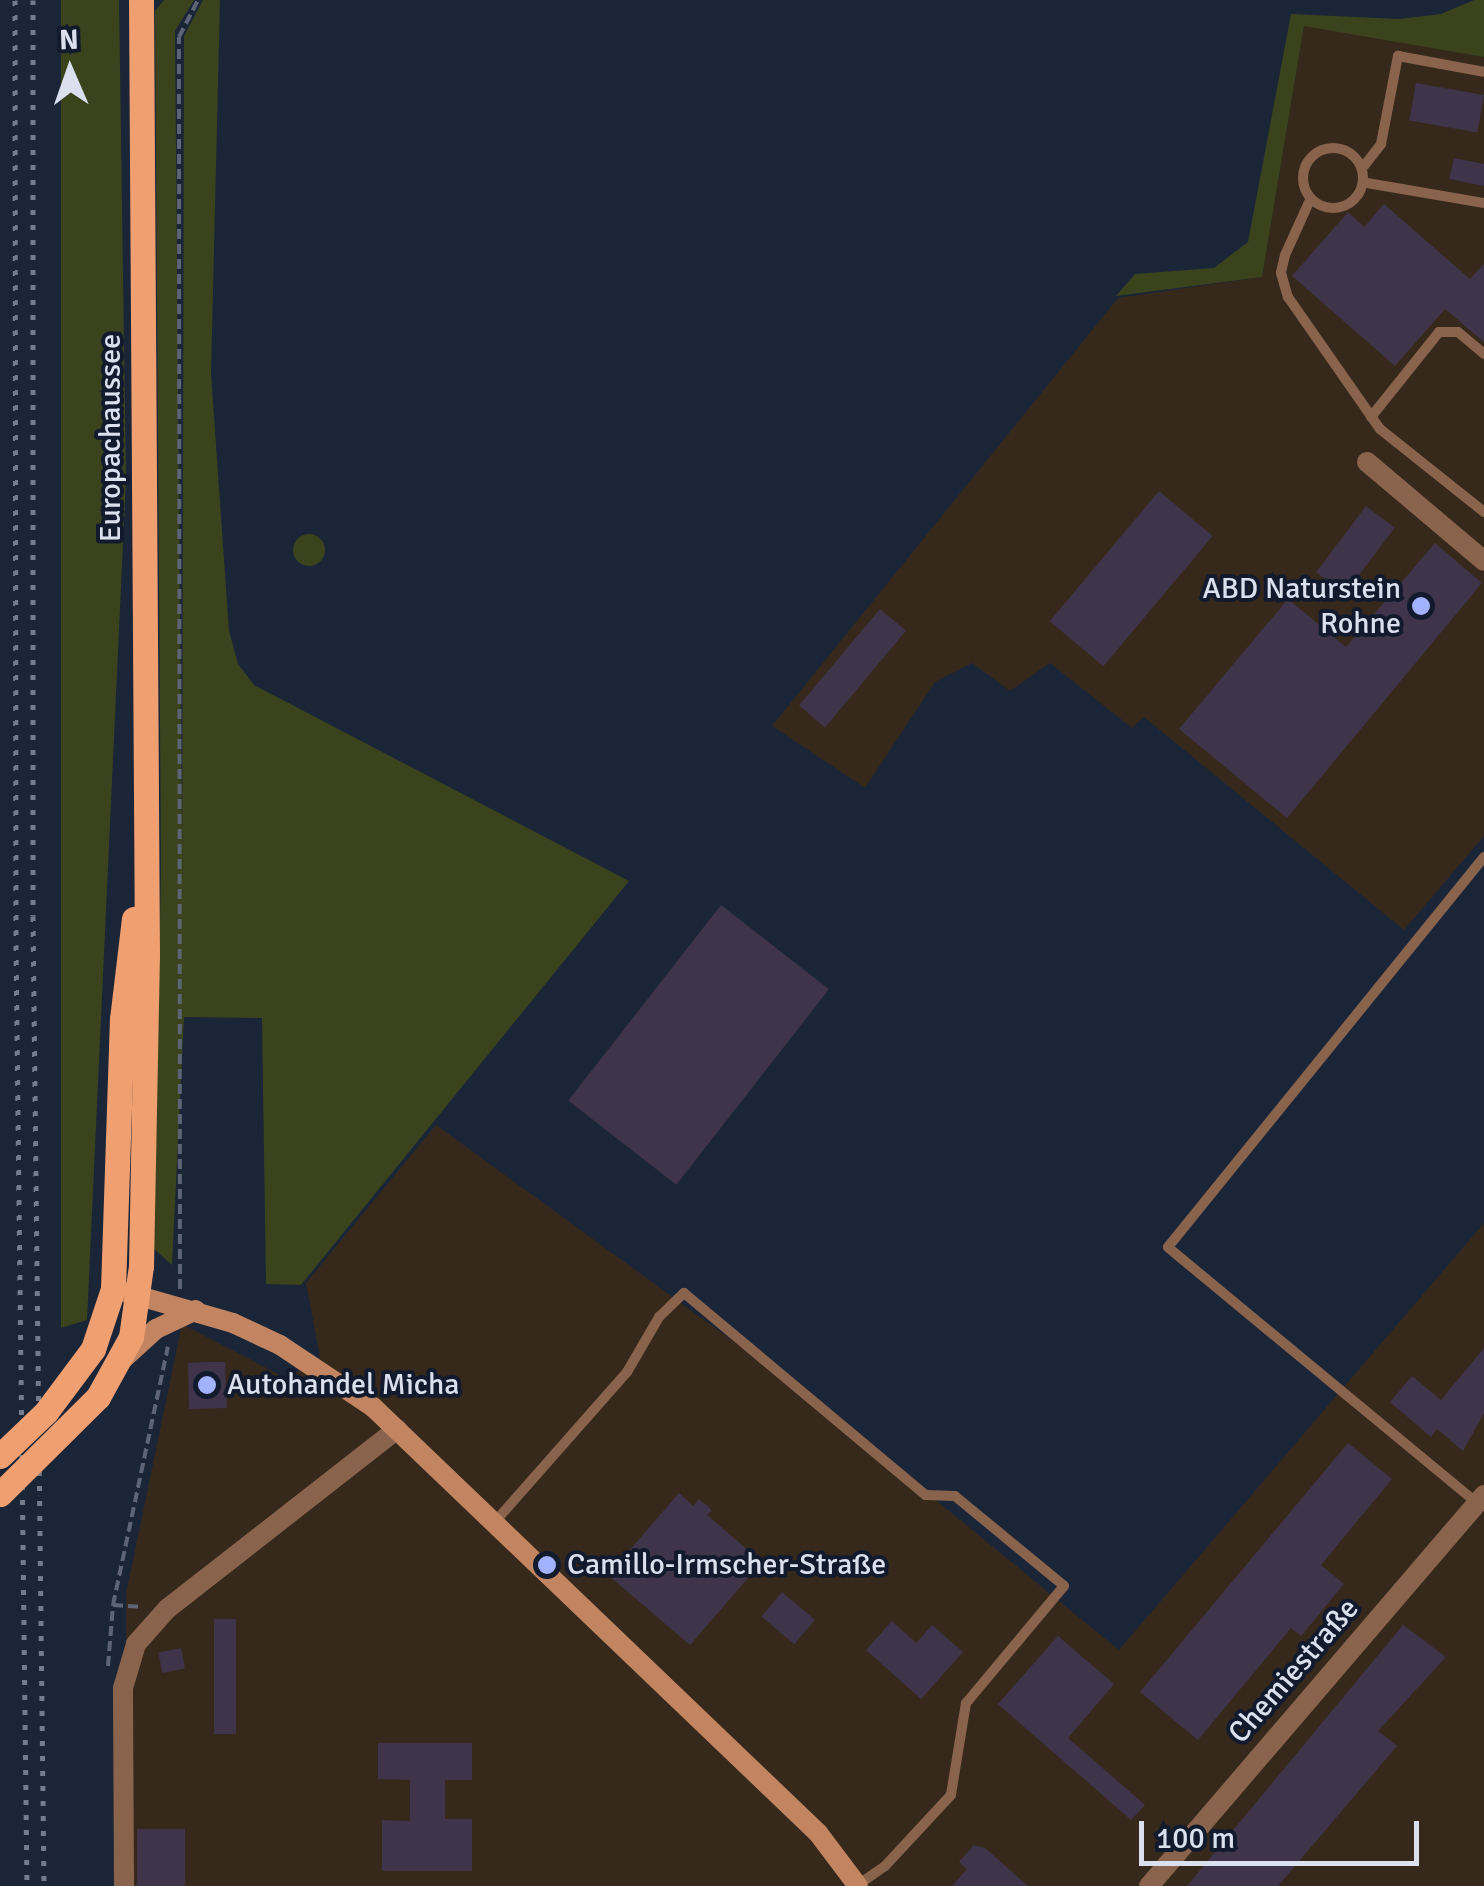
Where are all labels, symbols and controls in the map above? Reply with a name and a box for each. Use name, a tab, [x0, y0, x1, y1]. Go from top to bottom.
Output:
north arrow	[20, 20, 120, 120]
text: N	[59, 23, 79, 57]
street label: Europachaussee	[93, 334, 129, 542]
place label: ABD Naturstein Rohne	[1202, 571, 1401, 642]
marker: ABD Naturstein Rohne	[1410, 595, 1432, 617]
place label: Autohandel Micha	[227, 1367, 460, 1403]
marker: Autohandel Micha	[196, 1374, 218, 1396]
place label: Camillo-Irmscher-Straße	[567, 1547, 886, 1583]
marker: Camillo-Irmscher-Straße	[536, 1554, 558, 1576]
street label: Chemiestraße	[1221, 1591, 1367, 1751]
scale bar	[1144, 1801, 1424, 1863]
text: 100 m	[1156, 1820, 1235, 1857]

